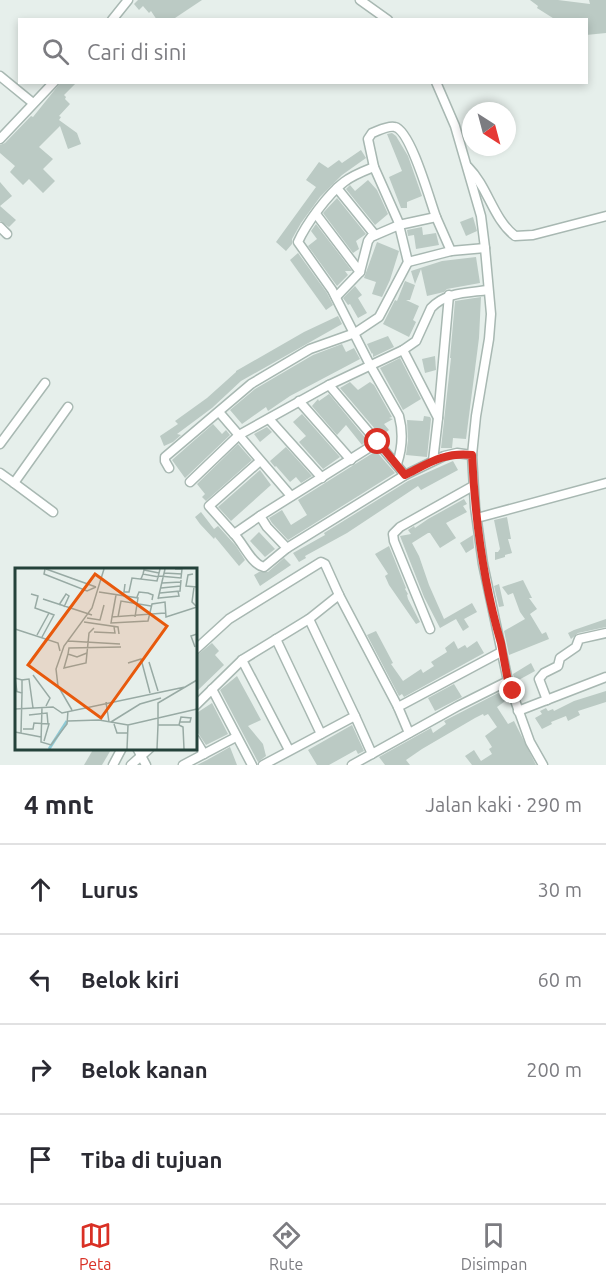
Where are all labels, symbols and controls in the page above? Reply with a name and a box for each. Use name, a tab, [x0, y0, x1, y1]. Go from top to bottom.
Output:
search box	[18, 18, 588, 84]
icon: search	[39, 35, 72, 68]
text: Cari di sini	[87, 39, 187, 64]
north arrow	[462, 102, 516, 156]
route start	[364, 428, 390, 454]
inset map	[15, 568, 196, 750]
route end	[499, 677, 525, 703]
text: 4 mnt	[24, 790, 94, 819]
text: Jalan kaki · 290 m	[425, 793, 582, 816]
icon: ahead	[24, 873, 57, 906]
text: Lurus	[81, 877, 138, 902]
text: 30 m	[538, 878, 582, 901]
icon: left	[24, 963, 57, 996]
text: Belok kiri	[81, 967, 179, 992]
text: 60 m	[538, 968, 582, 991]
icon: right	[24, 1053, 57, 1086]
text: Belok kanan	[81, 1057, 208, 1082]
text: 200 m	[526, 1058, 582, 1081]
icon: arrive	[24, 1143, 57, 1176]
text: Tiba di tujuan	[81, 1147, 222, 1172]
tab: Peta	[79, 1219, 112, 1273]
tab: Rute	[269, 1219, 303, 1273]
tab: Disimpan	[461, 1219, 527, 1273]

